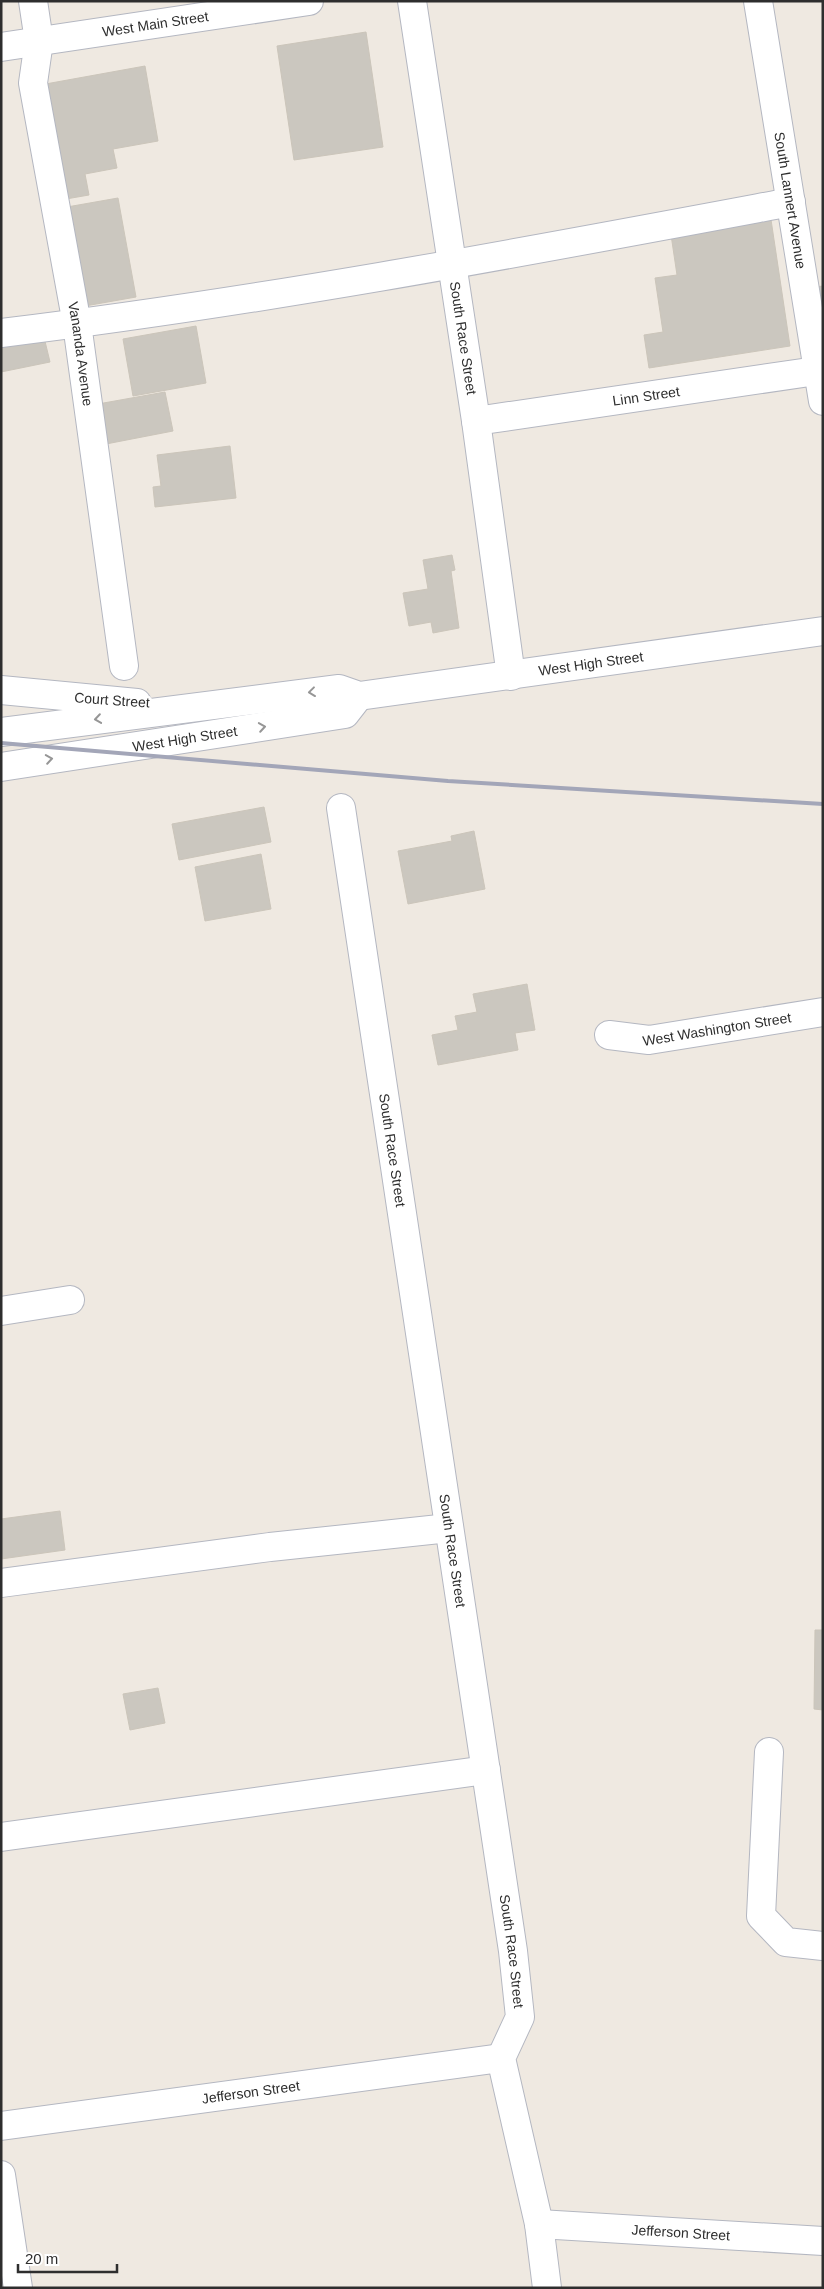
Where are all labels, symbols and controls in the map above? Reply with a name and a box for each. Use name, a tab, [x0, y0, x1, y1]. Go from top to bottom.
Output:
street label: West Main Street	[101, 8, 210, 40]
street label: South Lannert Avenue	[771, 131, 809, 270]
street label: South Race Street	[447, 280, 480, 396]
street label: Vananda Avenue	[65, 300, 96, 407]
street label: Linn Street	[611, 383, 681, 409]
street label: West High Street	[537, 648, 644, 679]
one-way arrow	[307, 686, 315, 697]
street label: Court Street	[74, 689, 150, 711]
one-way arrow	[94, 713, 102, 724]
one-way arrow	[258, 722, 266, 733]
street label: West High Street	[131, 723, 238, 755]
one-way arrow	[45, 755, 54, 765]
street label: West Washington Street	[641, 1009, 792, 1049]
street label: South Race Street	[376, 1092, 409, 1208]
street label: South Race Street	[436, 1493, 469, 1609]
street label: South Race Street	[497, 1893, 527, 2009]
street label: Jefferson Street	[201, 2077, 301, 2107]
street label: Jefferson Street	[631, 2222, 731, 2243]
scale bar	[18, 2242, 116, 2274]
text: 20 m	[25, 2250, 58, 2267]

